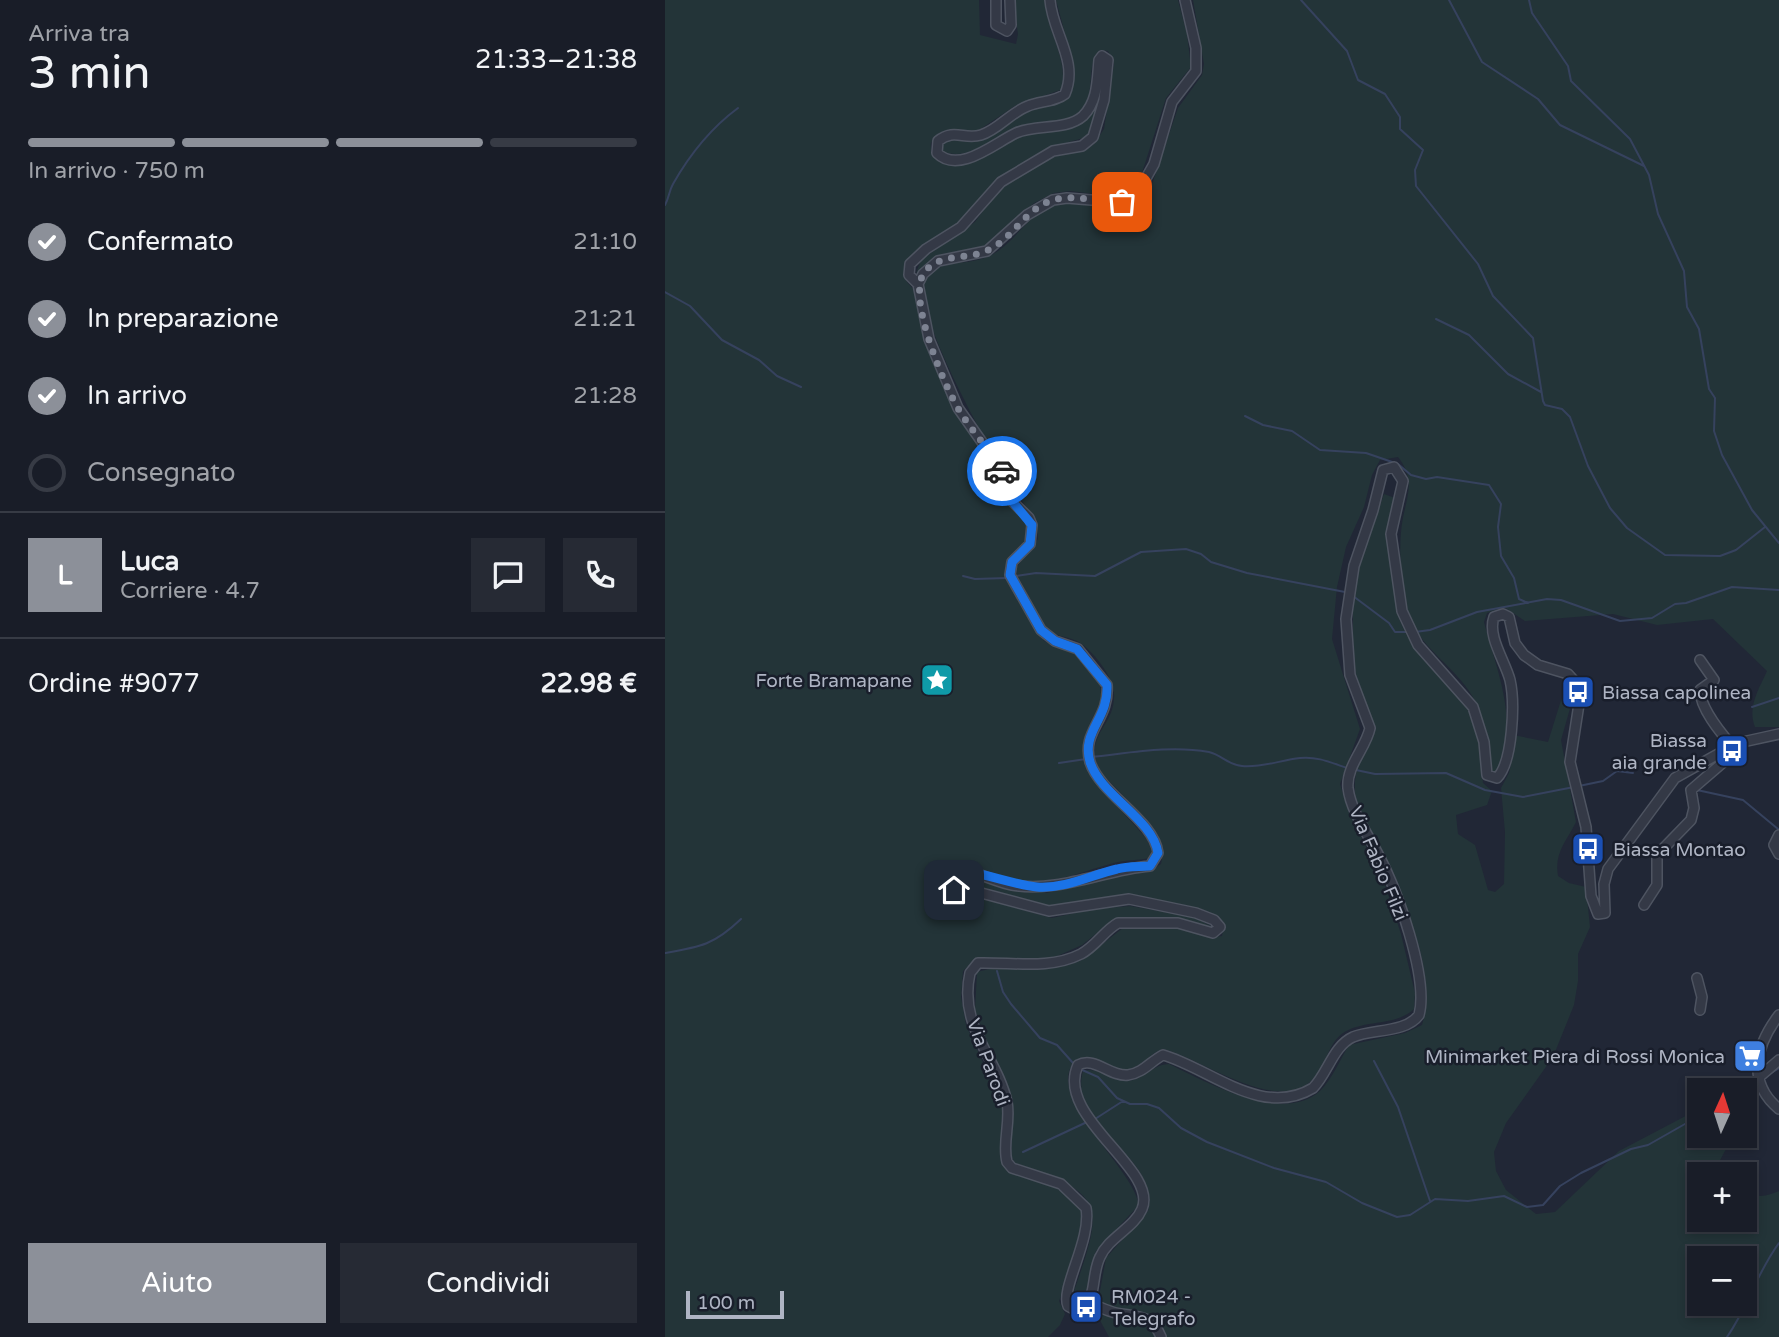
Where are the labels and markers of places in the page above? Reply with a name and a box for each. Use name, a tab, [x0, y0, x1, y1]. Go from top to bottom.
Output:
pin	[1092, 172, 1152, 232]
place icon: Forte Bramapane	[918, 661, 956, 699]
place label: Forte Bramapane	[755, 670, 912, 692]
bus stop icon: Biassa capolinea	[1559, 673, 1597, 711]
place label: Biassa capolinea	[1602, 682, 1751, 704]
place label: Biassa aia grande	[1612, 730, 1707, 774]
bus stop icon: Biassa aia grande	[1713, 732, 1751, 770]
bus stop icon: Biassa Montao	[1569, 830, 1607, 868]
place label: Biassa Montao	[1613, 839, 1746, 861]
pin	[924, 860, 984, 920]
supermarket icon: Minimarket Piera di Rossi Monica	[1731, 1037, 1769, 1075]
place label: Minimarket Piera di Rossi Monica	[1425, 1046, 1725, 1068]
place label: RM024 - Telegrafo	[1111, 1286, 1196, 1330]
bus stop icon: RM024 - Telegrafo	[1067, 1288, 1105, 1326]

